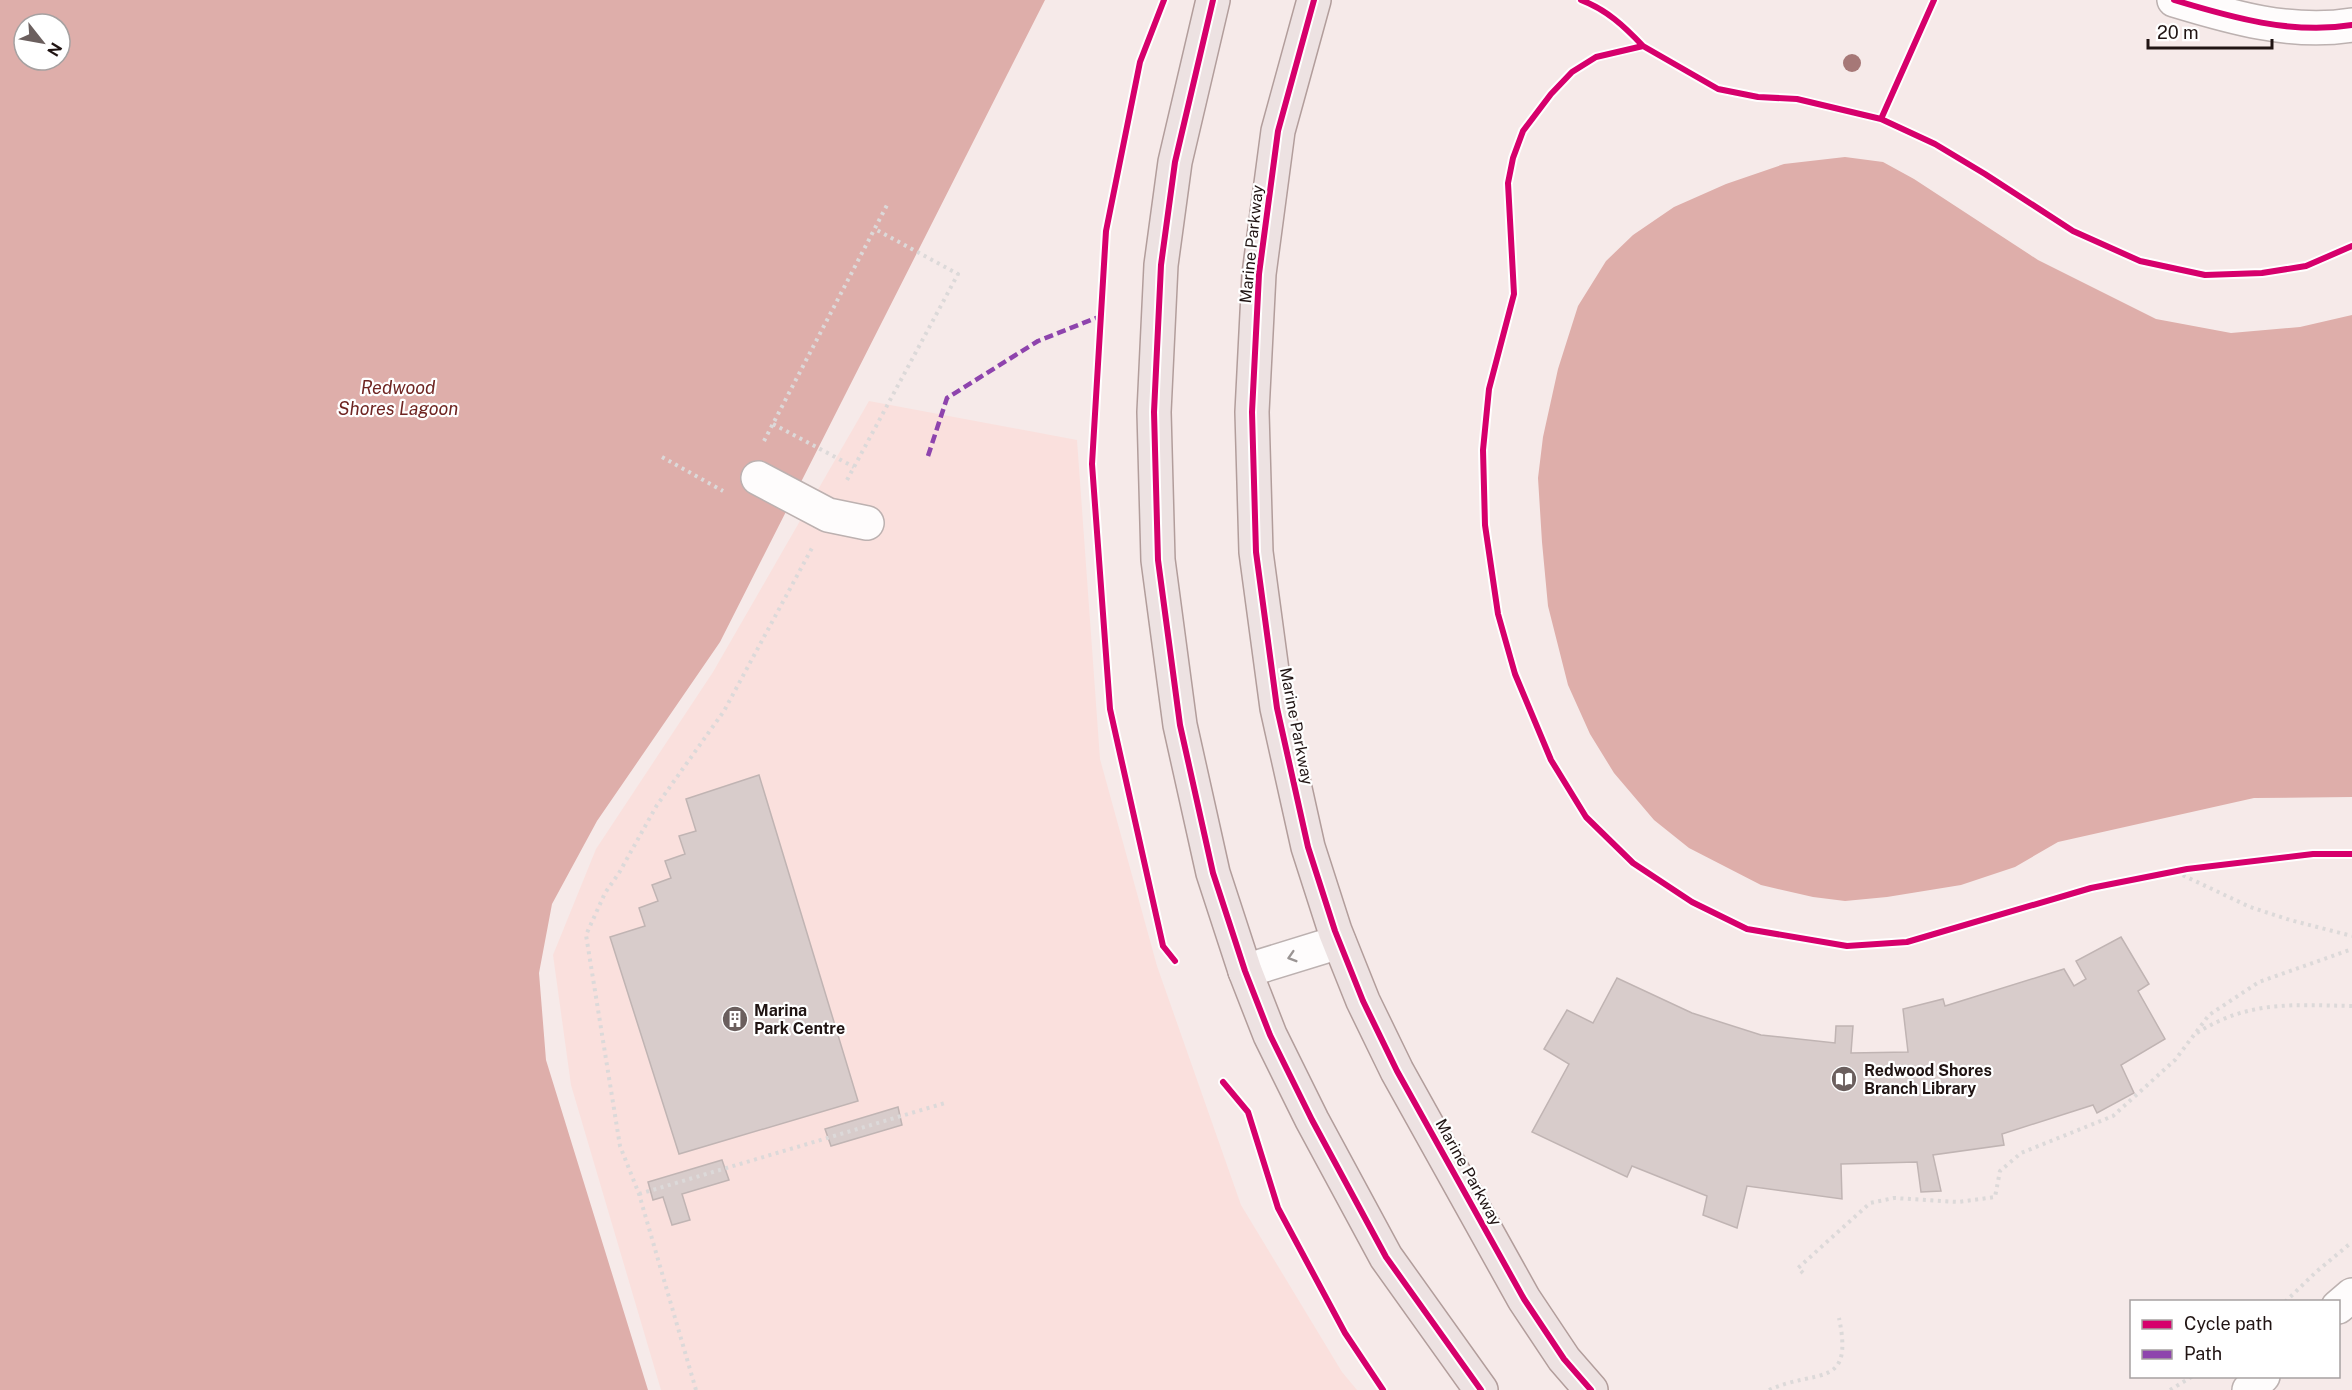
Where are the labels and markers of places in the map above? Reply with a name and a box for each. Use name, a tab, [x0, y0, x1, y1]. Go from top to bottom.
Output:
place label: Marina Park Centre	[754, 1001, 845, 1038]
building icon: Marina Park Centre	[720, 1004, 750, 1034]
place label: Redwood Shores Branch Library	[1864, 1061, 1992, 1098]
library icon: Redwood Shores Branch Library	[1829, 1064, 1859, 1094]

